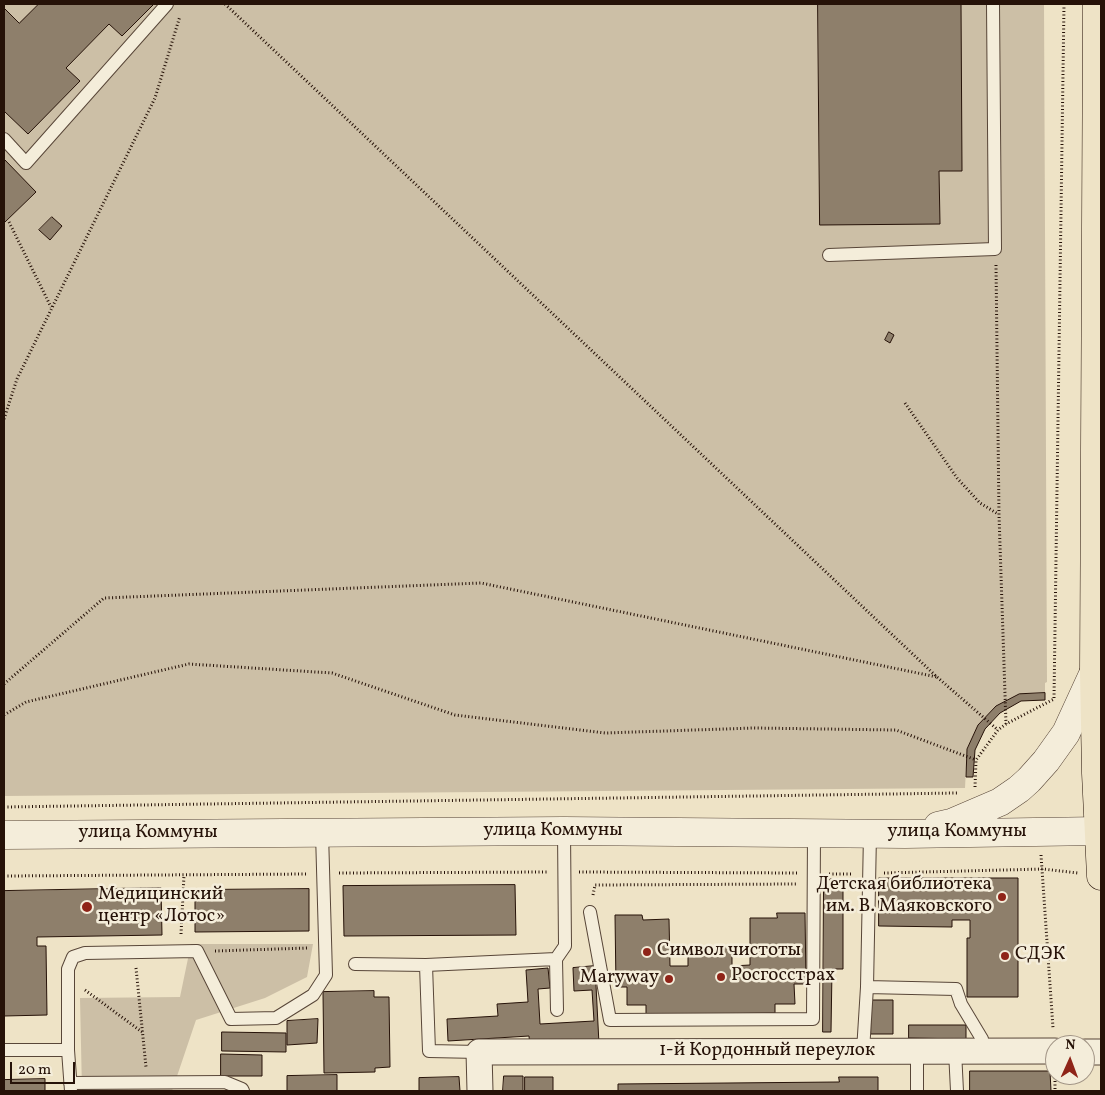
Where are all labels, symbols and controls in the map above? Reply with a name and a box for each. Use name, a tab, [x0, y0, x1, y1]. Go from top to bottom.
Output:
street label: улица Коммуны	[483, 821, 623, 843]
street label: улица Коммуны	[887, 822, 1027, 844]
street label: улица Коммуны	[78, 823, 218, 845]
place label: Детская библиотека им. В. Маяковского	[816, 875, 992, 919]
place label: Медицинский центр «Лотос»	[98, 885, 225, 929]
marker: Детская библиотека им. В. Маяковского	[996, 891, 1008, 903]
marker: Медицинский центр «Лотос»	[80, 900, 94, 914]
place label: Символ чистоты	[657, 941, 801, 963]
place label: СДЭК	[1015, 945, 1065, 967]
marker: Символ чистоты	[641, 946, 653, 958]
marker: СДЭК	[999, 950, 1011, 962]
place label: Росгосстрах	[731, 966, 835, 988]
place label: Maryway	[580, 968, 659, 990]
marker: Росгосстрах	[715, 971, 727, 983]
marker: Maryway	[663, 973, 675, 985]
north arrow	[1045, 1035, 1095, 1085]
text: N	[1065, 1036, 1076, 1055]
street label: 1-й Кордонный переулок	[659, 1041, 875, 1063]
scale bar	[12, 1052, 78, 1084]
text: 20 m	[18, 1060, 51, 1081]

